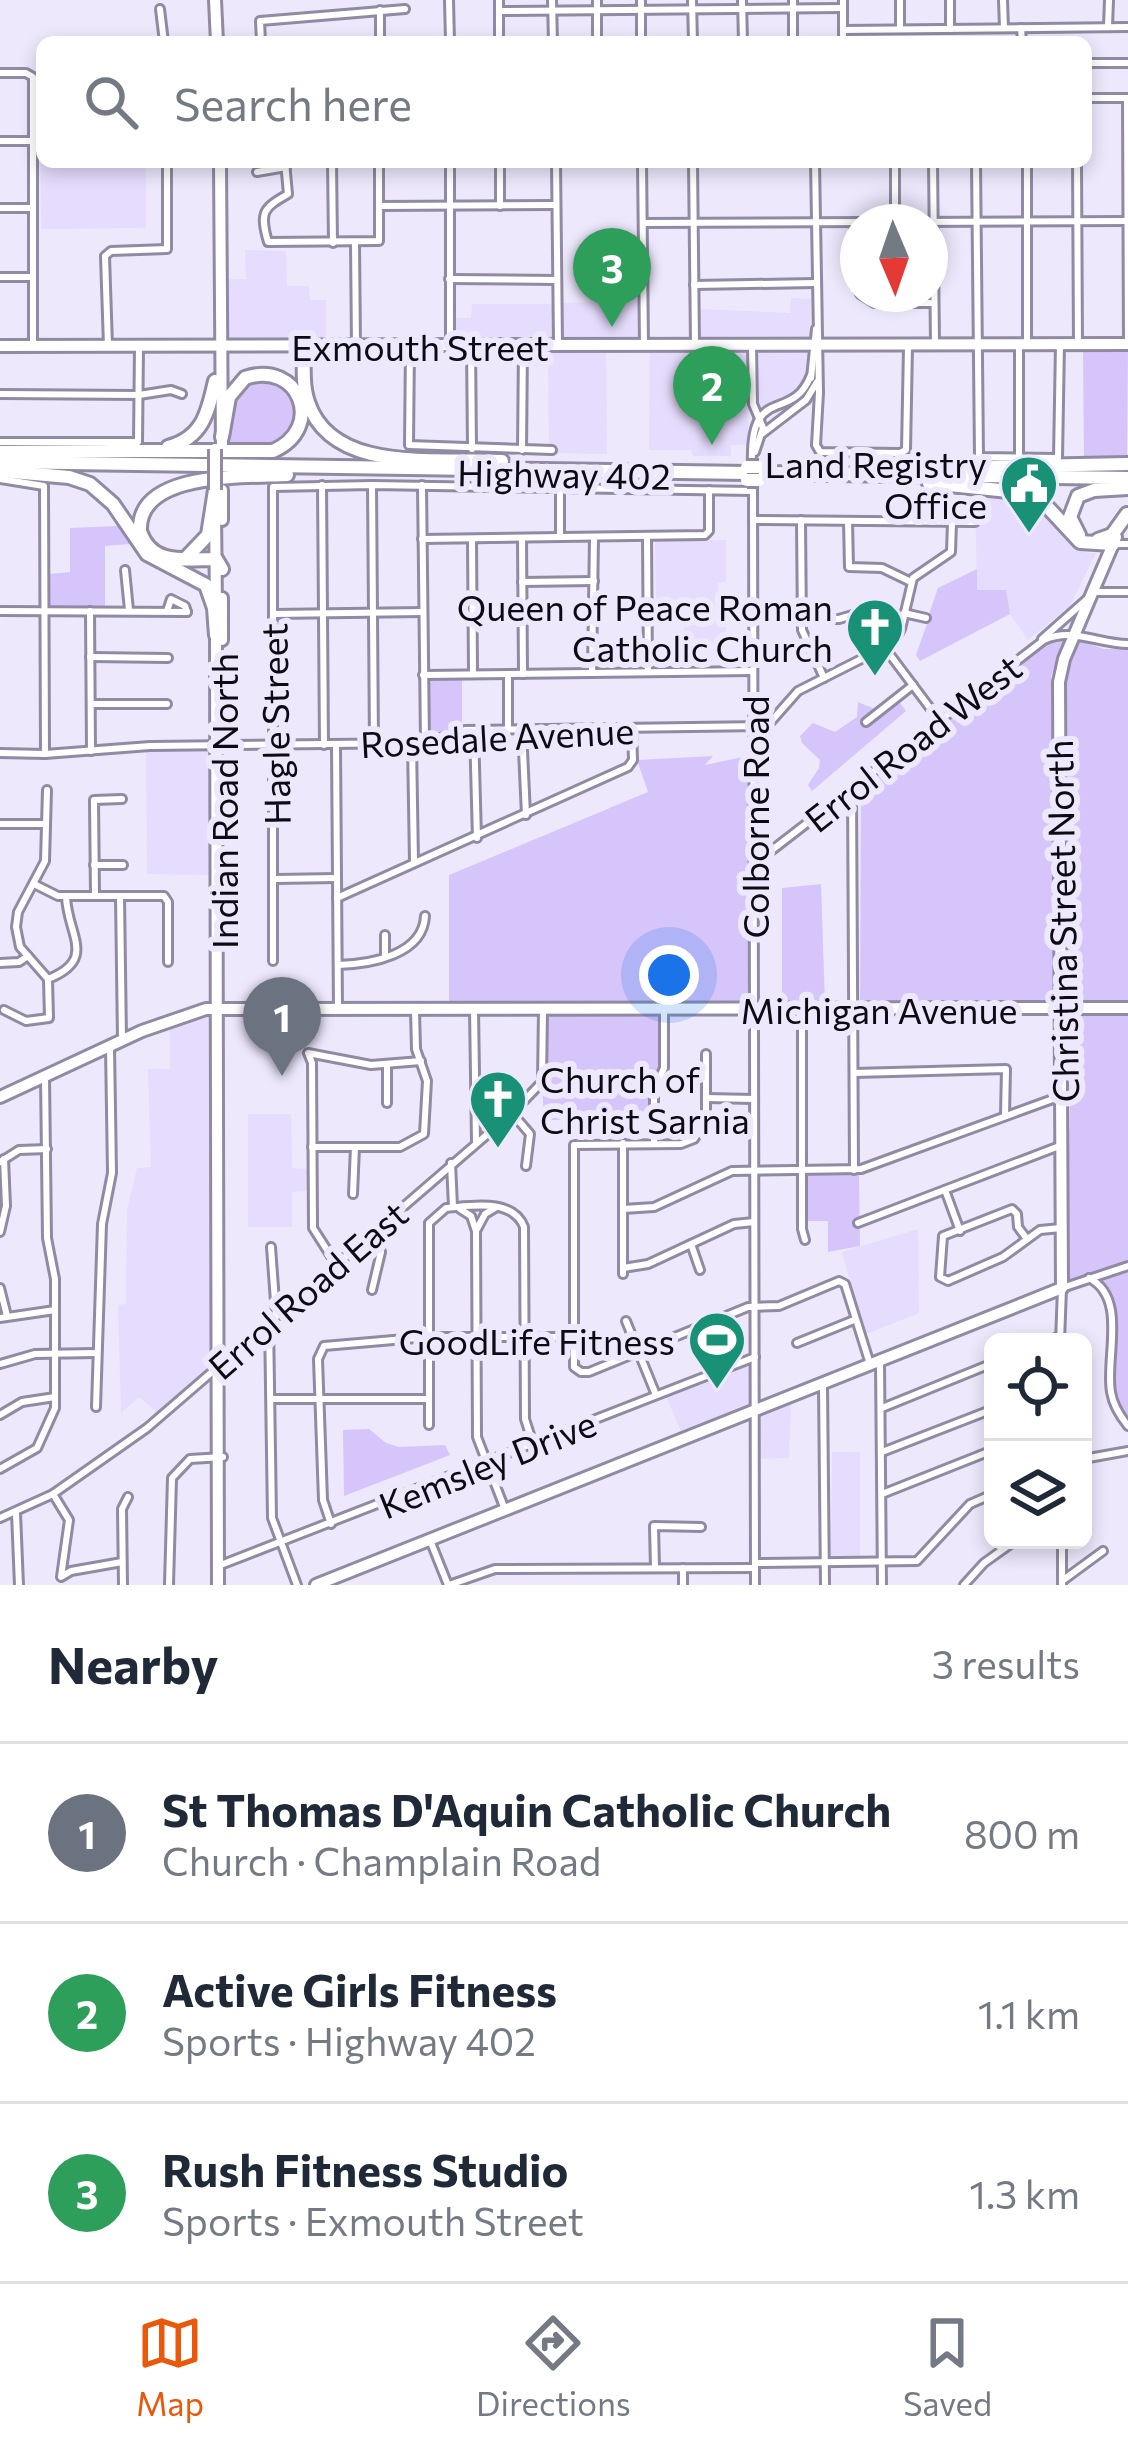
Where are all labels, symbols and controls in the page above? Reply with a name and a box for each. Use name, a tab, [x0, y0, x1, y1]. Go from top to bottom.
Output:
search box	[36, 36, 1092, 168]
icon: search	[78, 69, 144, 135]
text: Search here	[174, 75, 412, 130]
north arrow	[840, 204, 948, 312]
pin: 3	[573, 228, 651, 327]
street label: Exmouth Street	[291, 324, 549, 368]
pin: 2	[673, 346, 751, 445]
place label: Land Registry Office	[765, 441, 987, 526]
street label: Highway 402	[457, 449, 671, 497]
public building icon: Land Registry Office	[998, 453, 1060, 535]
place label: Queen of Peace Roman Catholic Church	[457, 584, 833, 669]
church icon: Queen of Peace Roman Catholic Church	[844, 596, 906, 678]
street label: Hagle Street	[250, 623, 298, 825]
street label: Errol Road West	[795, 644, 1029, 840]
street label: Indian Road North	[201, 653, 245, 949]
street label: Colborne Road	[732, 695, 776, 939]
street label: Rosedale Avenue	[359, 707, 635, 765]
street label: Christina Street North	[1036, 739, 1086, 1103]
your location	[639, 945, 699, 1005]
pin: 1	[243, 977, 321, 1076]
street label: Michigan Avenue	[740, 987, 1018, 1031]
place label: Church of Christ Sarnia	[540, 1056, 750, 1141]
church icon: Church of Christ Sarnia	[467, 1068, 529, 1150]
street label: Errol Road East	[199, 1191, 415, 1387]
sports icon: GoodLife Fitness	[686, 1309, 748, 1391]
place label: GoodLife Fitness	[399, 1318, 675, 1362]
map controls	[984, 1333, 1092, 1549]
button: locate	[984, 1333, 1092, 1441]
street label: Kemsley Drive	[372, 1400, 602, 1526]
button: layers	[984, 1441, 1092, 1549]
text: Nearby	[48, 1632, 218, 1695]
text: 3 results	[932, 1639, 1080, 1687]
text: St Thomas D'Aquin Catholic Church	[162, 1781, 891, 1836]
text: 1	[78, 1809, 96, 1857]
text: 800 m	[964, 1809, 1080, 1857]
text: Church · Champlain Road	[162, 1836, 601, 1884]
text: Active Girls Fitness	[162, 1961, 557, 2016]
text: 2	[76, 1989, 98, 2037]
text: 1.1 km	[978, 1989, 1080, 2037]
text: Sports · Highway 402	[162, 2016, 536, 2064]
text: Rush Fitness Studio	[162, 2141, 568, 2196]
text: 3	[76, 2169, 98, 2217]
text: 1.3 km	[969, 2169, 1080, 2217]
text: Sports · Exmouth Street	[162, 2196, 584, 2244]
tab: Map	[136, 2310, 204, 2423]
tab: Directions	[476, 2310, 631, 2423]
tab: Saved	[903, 2310, 992, 2423]

